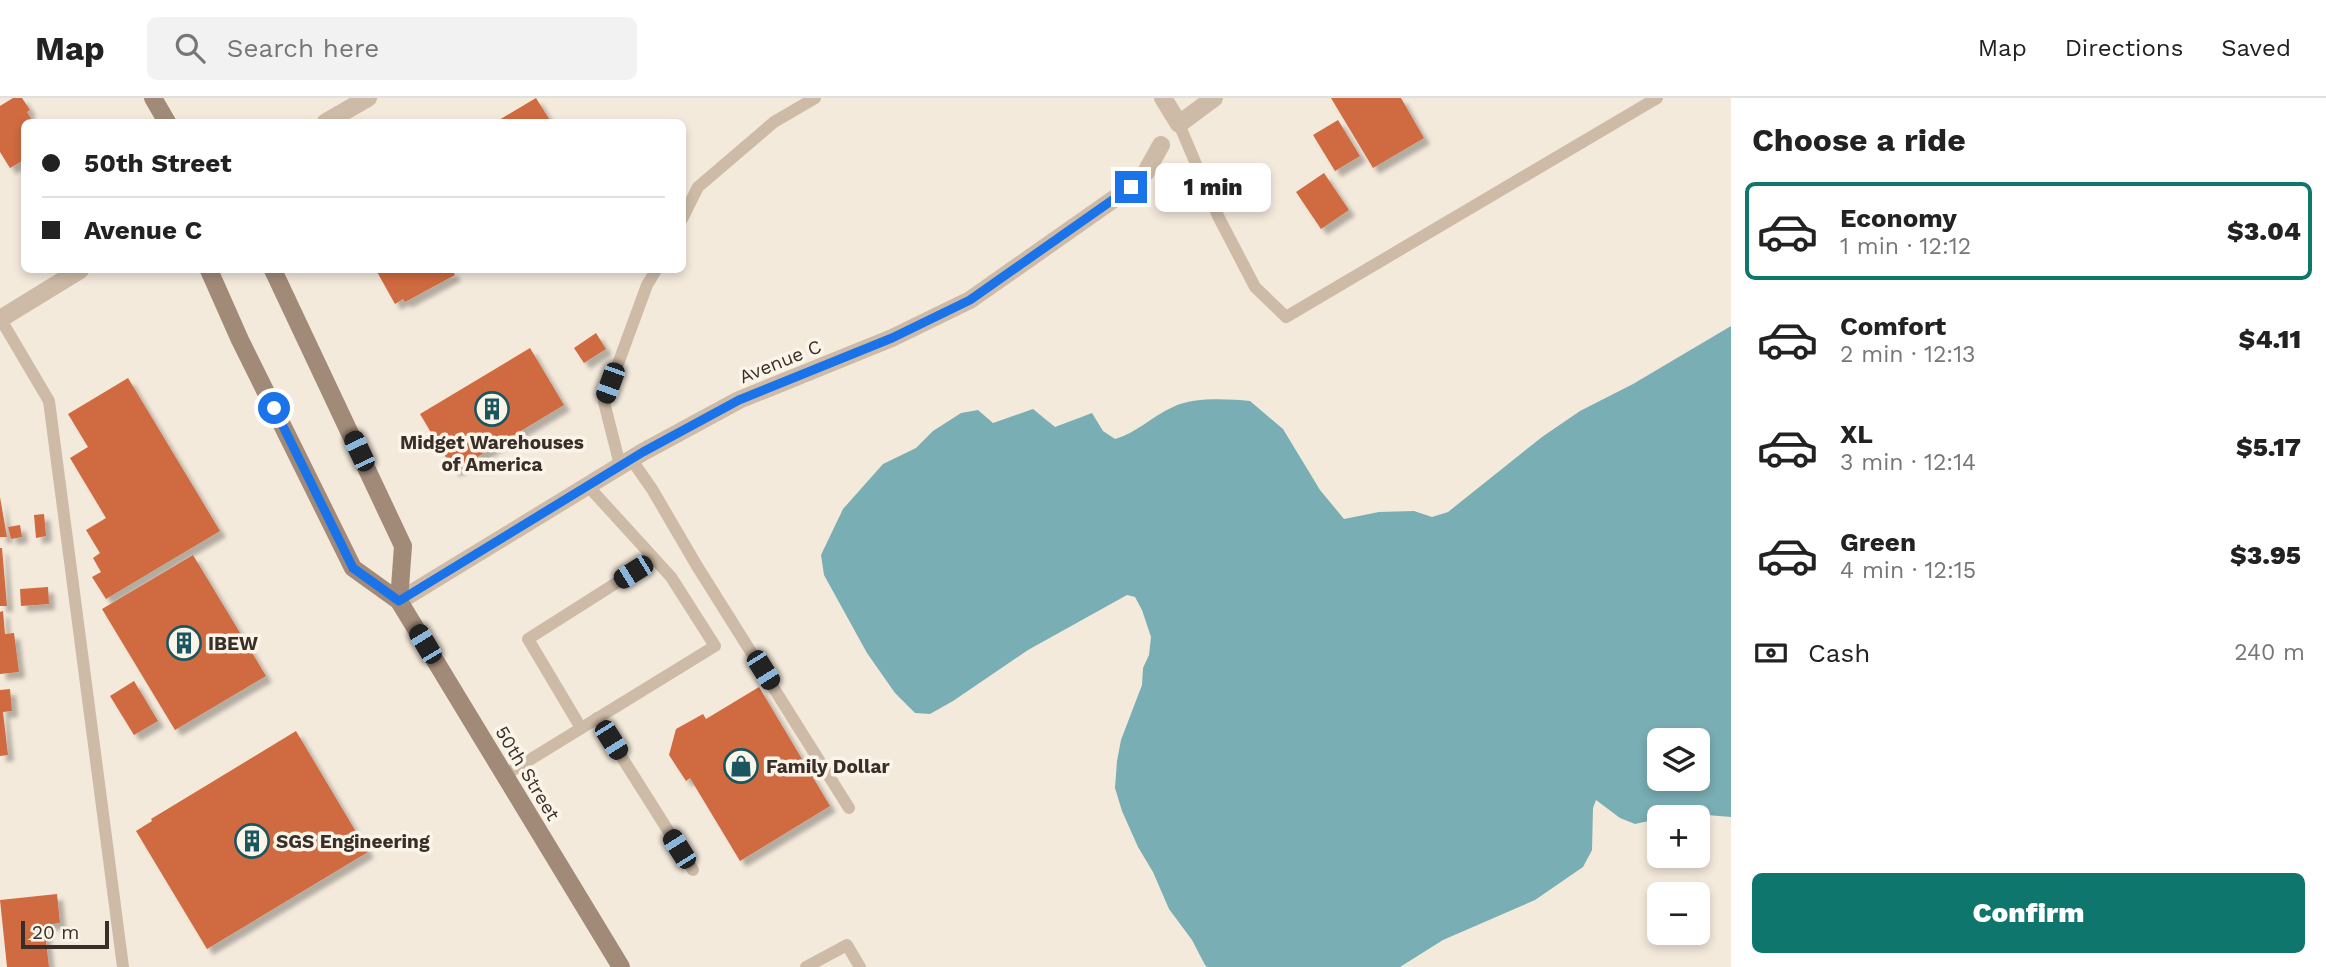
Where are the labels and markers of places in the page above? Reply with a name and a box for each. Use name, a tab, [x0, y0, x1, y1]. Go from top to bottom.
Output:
building icon: Midget Warehouses of America	[473, 390, 511, 428]
place label: Midget Warehouses of America	[400, 431, 584, 476]
building icon: IBEW	[165, 624, 203, 662]
place label: IBEW	[208, 632, 258, 655]
shop icon: Family Dollar	[722, 747, 760, 785]
place label: Family Dollar	[766, 755, 890, 778]
building icon: SGS Engineering	[233, 822, 271, 860]
place label: SGS Engineering	[276, 830, 430, 853]

